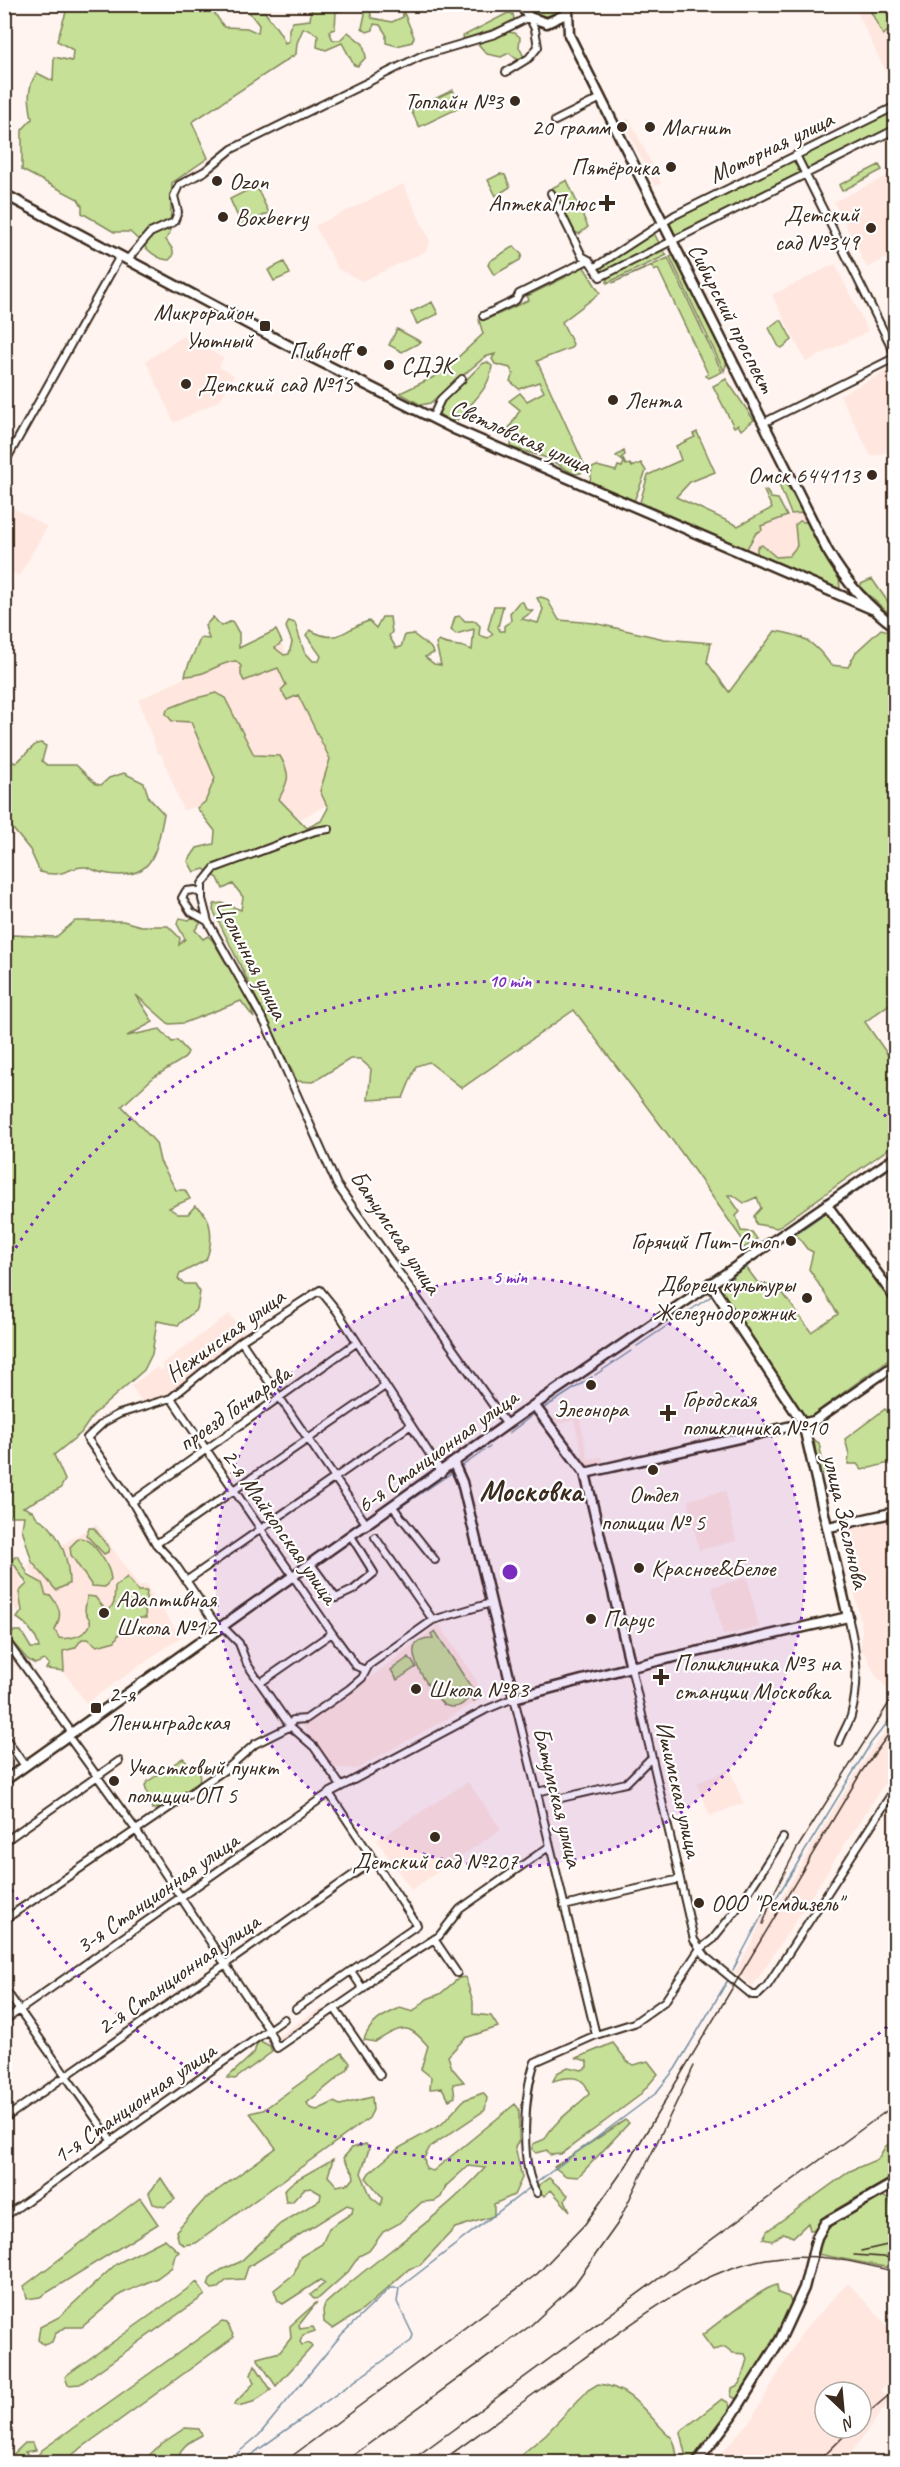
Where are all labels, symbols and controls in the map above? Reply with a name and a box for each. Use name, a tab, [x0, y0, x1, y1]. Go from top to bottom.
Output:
place label: Топлайн №3	[405, 86, 505, 116]
marker: Топлайн №3	[508, 94, 522, 108]
street label: Моторная улица	[704, 103, 839, 190]
place label: 20 грамм	[531, 112, 611, 142]
place label: Магнит	[662, 112, 731, 142]
marker: 20 грамм	[615, 120, 629, 134]
marker: Магнит	[643, 120, 657, 134]
place label: Пятёрочка	[571, 152, 660, 182]
marker: Пятёрочка	[664, 160, 678, 174]
place label: Ozon	[229, 166, 269, 196]
marker: Ozon	[210, 174, 224, 188]
place label: АптекаПлюс	[488, 188, 597, 218]
marker: АптекаПлюс	[600, 196, 614, 210]
place label: Детский сад №349	[774, 199, 861, 257]
place label: Boxberry	[235, 202, 310, 232]
marker: Boxberry	[216, 210, 230, 224]
marker: Детский сад №349	[864, 221, 878, 235]
street label: Сибирский проспект	[681, 238, 783, 398]
place label: Микрорайон Уютный	[153, 297, 255, 355]
marker: Микрорайон Уютный	[258, 319, 272, 333]
place label: Пивноff	[289, 336, 355, 366]
marker: Пивноff	[355, 344, 369, 358]
place label: СДЭК	[401, 350, 459, 380]
marker: СДЭК	[382, 358, 396, 372]
place label: Детский сад №15	[198, 369, 354, 399]
marker: Детский сад №15	[179, 377, 193, 391]
place label: Лента	[625, 385, 682, 415]
street label: Светловская улица	[446, 392, 597, 481]
marker: Лента	[606, 393, 620, 407]
place label: Омск 644113	[748, 460, 862, 490]
marker: Омск 644113	[865, 468, 879, 482]
street label: Целинная улица	[209, 894, 296, 1026]
text: 10 min	[489, 970, 532, 992]
street label: Батумская улица	[344, 1164, 449, 1301]
place label: Горячий Пит-Стоп	[631, 1226, 780, 1256]
marker: Горячий Пит-Стоп	[784, 1234, 798, 1248]
text: 5 min	[493, 1266, 528, 1288]
place label: Дворец культуры Железнодорожник	[653, 1269, 797, 1327]
street label: Нежинская улица	[159, 1281, 292, 1388]
marker: Дворец культуры Железнодорожник	[800, 1291, 814, 1305]
street label: проезд Гончарова	[172, 1357, 298, 1458]
marker: Элеонора	[584, 1378, 598, 1392]
street label: 6-я Станционная улица	[350, 1381, 525, 1520]
place label: Городская поликлиника №10	[682, 1384, 829, 1442]
place label: Элеонора	[554, 1394, 630, 1424]
marker: Городская поликлиника №10	[659, 1404, 677, 1422]
street label: 2-я Майкопская улица	[215, 1442, 346, 1611]
street label: улица Заслонова	[816, 1449, 876, 1593]
marker: Отдел полиции № 5	[646, 1463, 660, 1477]
district label: Московка	[480, 1472, 585, 1510]
place label: Отдел полиции № 5	[601, 1479, 706, 1537]
place label: Красное&Белое	[651, 1553, 777, 1583]
marker: Красное&Белое	[632, 1561, 646, 1575]
centre of rings	[500, 1562, 520, 1582]
place label: Адаптивная Школа №12	[116, 1584, 218, 1642]
place label: Парус	[603, 1604, 655, 1634]
marker: Адаптивная Школа №12	[97, 1606, 111, 1620]
marker: Парус	[584, 1612, 598, 1626]
place label: Поликлиника №3 на станции Московка	[674, 1648, 842, 1706]
marker: Поликлиника №3 на станции Московка	[652, 1668, 670, 1686]
place label: Школа №83	[428, 1674, 530, 1704]
place label: 2-я Ленинградская	[108, 1679, 230, 1737]
marker: Школа №83	[409, 1682, 423, 1696]
marker: 2-я Ленинградская	[89, 1701, 103, 1715]
street label: Ишимская улица	[649, 1718, 710, 1862]
street label: Батумская улица	[526, 1724, 590, 1872]
place label: Участковый пункт полиции ОП 5	[126, 1752, 280, 1810]
marker: Участковый пункт полиции ОП 5	[107, 1774, 121, 1788]
street label: 3-я Станционная улица	[70, 1824, 246, 1960]
marker: Детский сад №207	[428, 1830, 442, 1844]
place label: Детский сад №207	[352, 1846, 519, 1876]
place label: ООО "Ремдизель"	[711, 1888, 848, 1918]
marker: ООО "Ремдизель"	[692, 1896, 706, 1910]
street label: 2-я Станционная улица	[91, 1905, 267, 2041]
street label: 1-я Станционная улица	[47, 2034, 223, 2170]
north arrow	[813, 2380, 873, 2440]
text: N	[838, 2411, 858, 2435]

